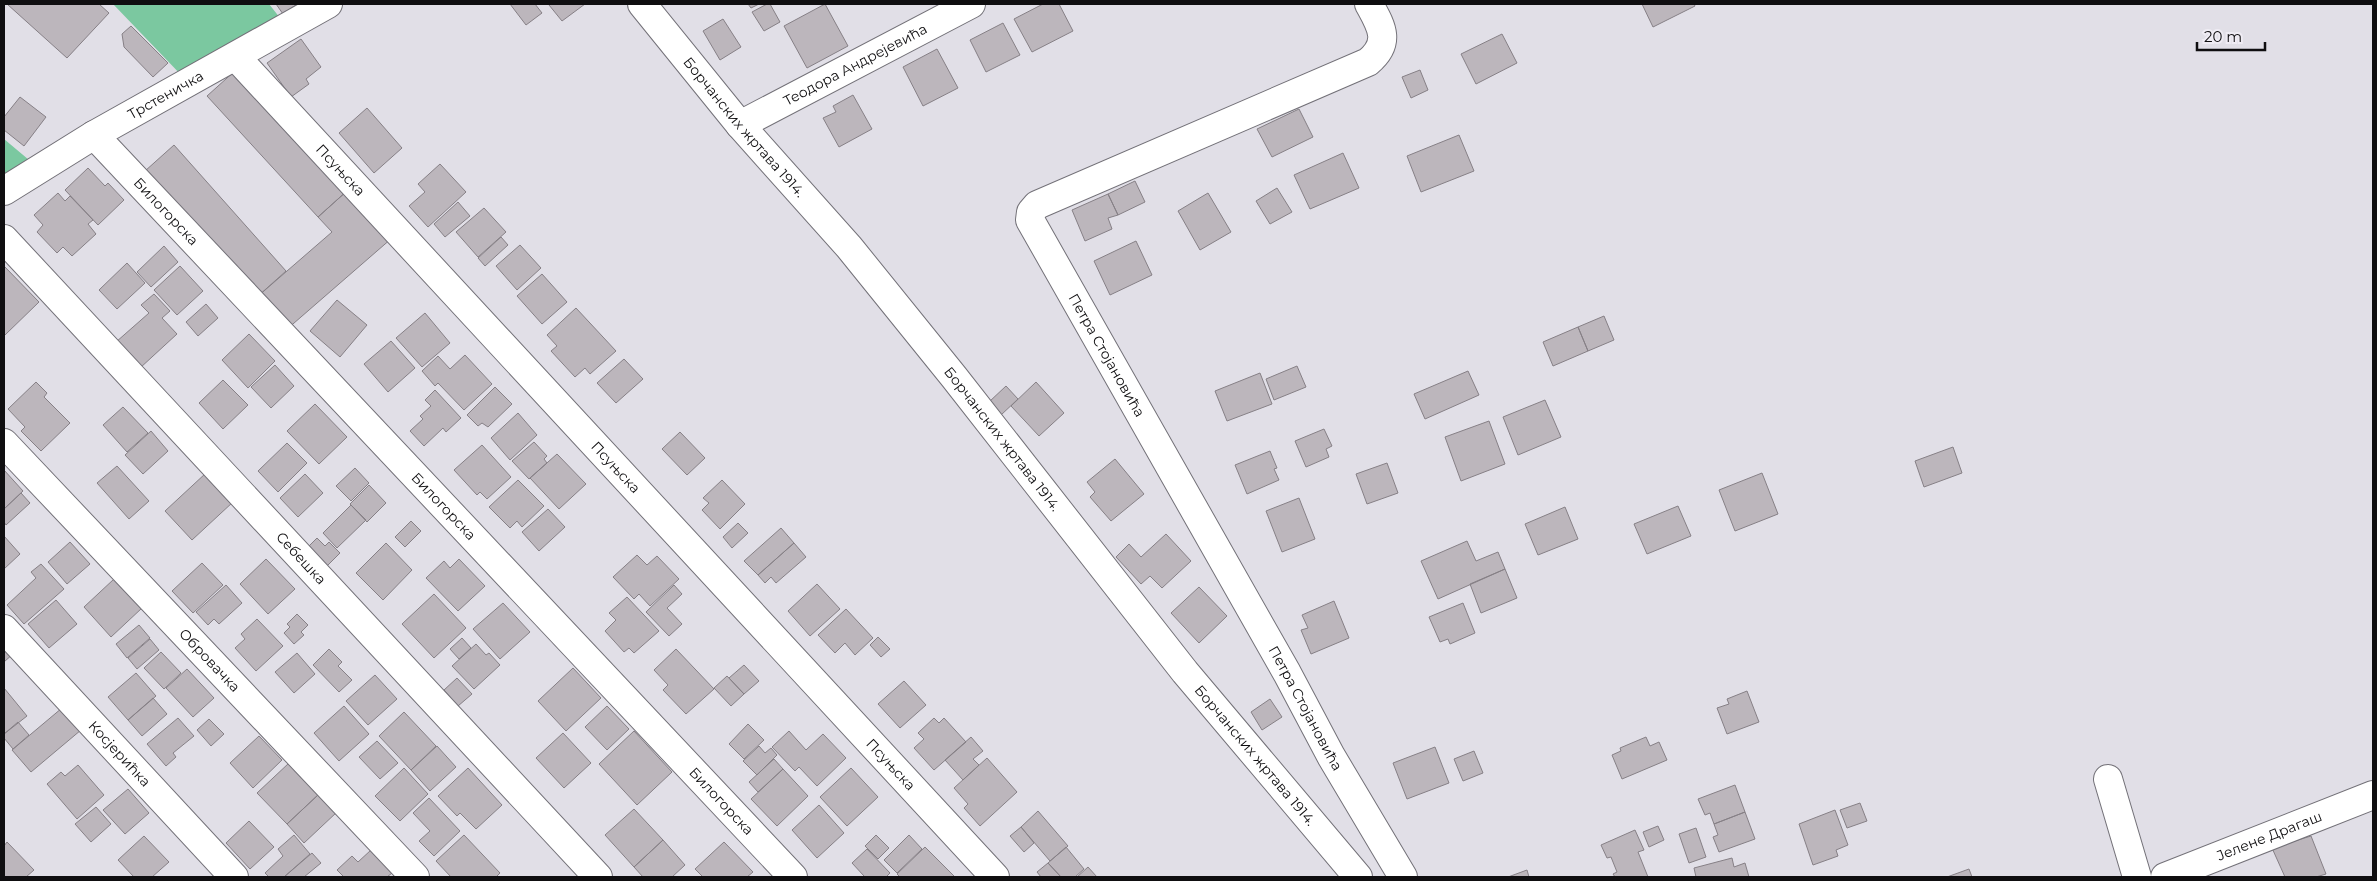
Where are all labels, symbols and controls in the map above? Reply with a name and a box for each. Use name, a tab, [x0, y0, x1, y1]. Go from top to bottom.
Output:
street label: Теодора Андрејевића	[780, 20, 930, 110]
scale bar	[2197, 20, 2264, 52]
text: 20 m	[2204, 27, 2242, 46]
street label: Борчанских жртава 1914.	[679, 53, 809, 201]
street label: Трстеничка	[124, 67, 207, 123]
street label: Псуњска	[312, 140, 369, 200]
street label: Билогорска	[130, 174, 202, 249]
street label: Петра Стојановића	[1065, 290, 1149, 420]
street label: Борчанских жртава 1914.	[940, 363, 1065, 515]
street label: Псуњска	[587, 437, 644, 497]
street label: Билогорска	[408, 469, 480, 544]
street label: Себешка	[272, 528, 330, 588]
street label: Обровачка	[175, 625, 244, 696]
street label: Петра Стојановића	[1264, 643, 1347, 774]
street label: Борчанских жртава 1914.	[1191, 681, 1320, 829]
street label: Косјерићка	[85, 717, 155, 790]
street label: Псуњска	[862, 735, 919, 794]
street label: Билогорска	[685, 763, 758, 839]
street label: Јелене Драгаш	[2214, 807, 2325, 865]

